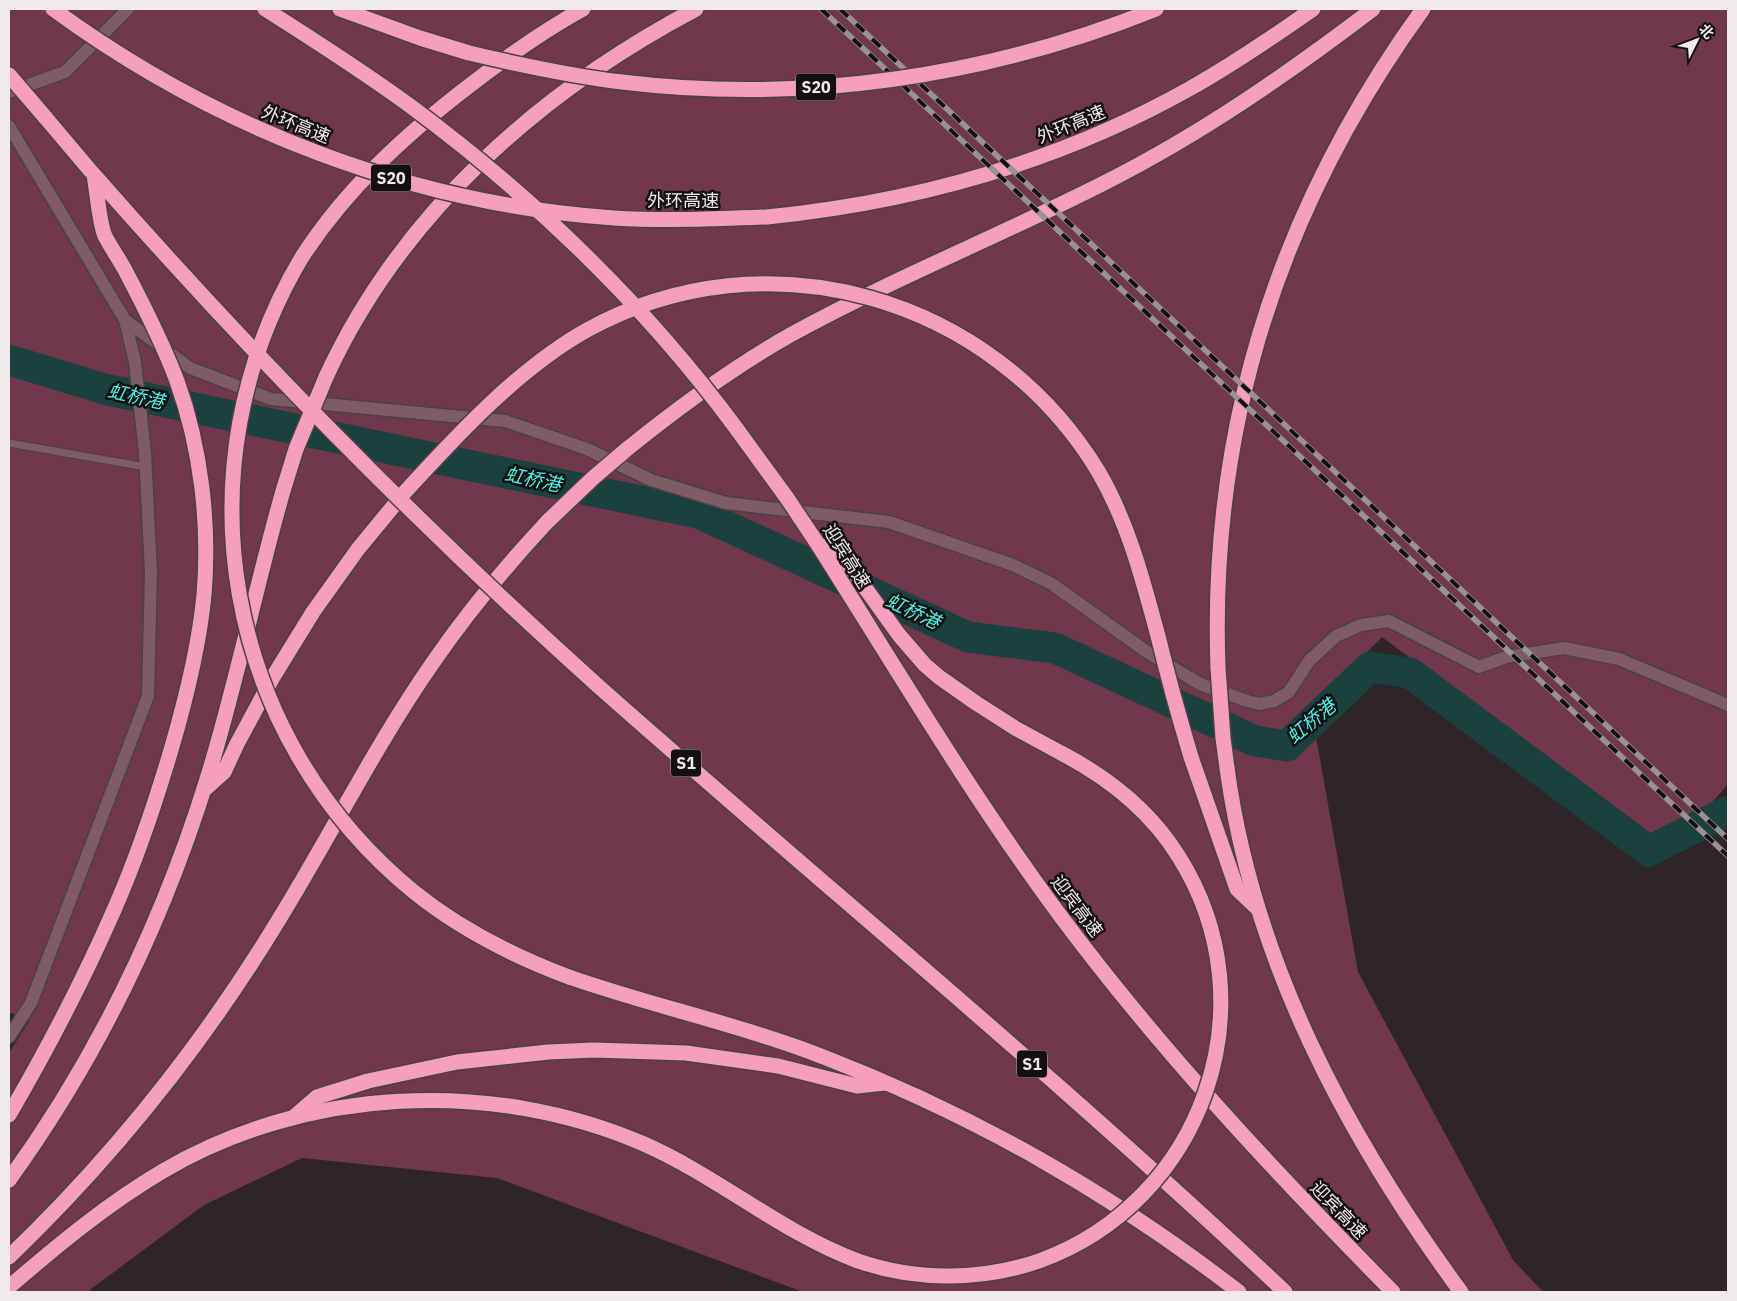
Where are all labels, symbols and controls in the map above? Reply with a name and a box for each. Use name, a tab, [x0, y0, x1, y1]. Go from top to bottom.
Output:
north arrow	[1672, 15, 1722, 65]
text: 北	[1695, 20, 1718, 43]
road number: S20	[796, 74, 836, 100]
street label: 外环高速	[258, 100, 334, 148]
street label: 外环高速	[1033, 100, 1109, 148]
road number: S20	[371, 164, 411, 192]
street label: 外环高速	[647, 189, 719, 212]
water label: 虹桥港	[106, 378, 169, 414]
water label: 虹桥港	[503, 461, 566, 497]
street label: 迎宾高速	[818, 519, 876, 593]
water label: 虹桥港	[882, 588, 947, 635]
water label: 虹桥港	[1281, 692, 1343, 749]
road number: S1	[671, 750, 701, 776]
street label: 迎宾高速	[1046, 870, 1108, 942]
road number: S1	[1017, 1050, 1047, 1078]
street label: 迎宾高速	[1306, 1176, 1372, 1244]

